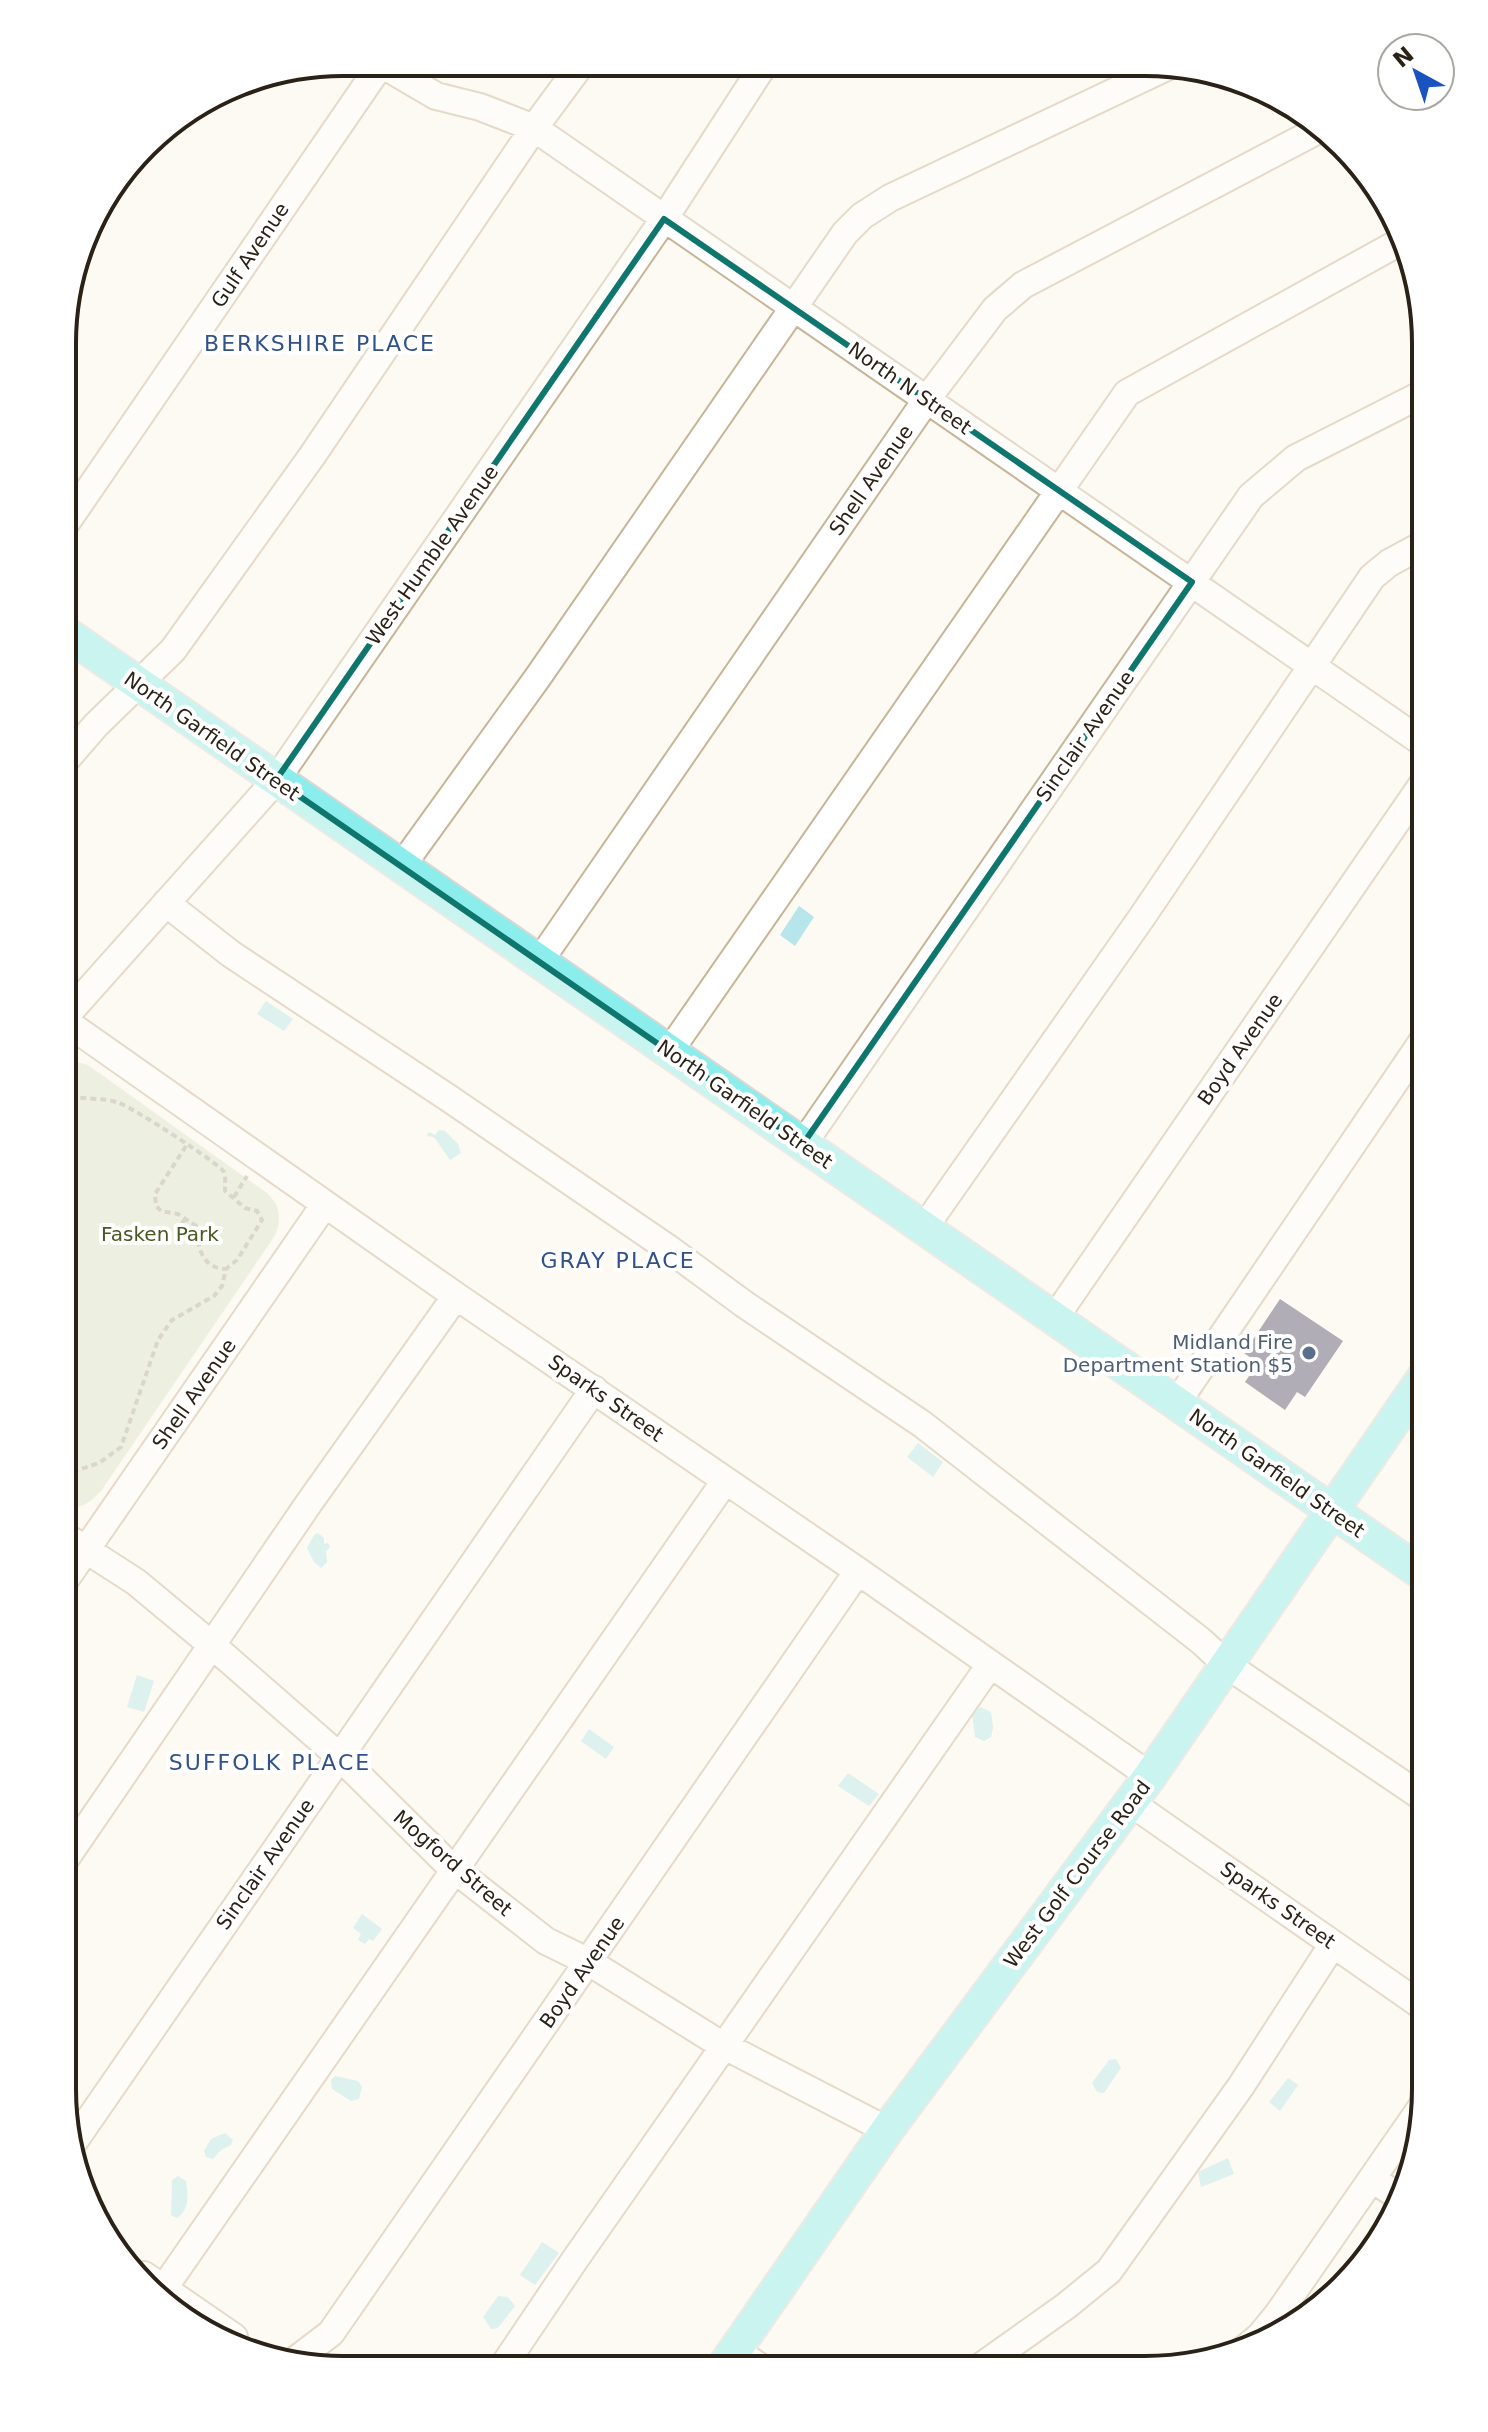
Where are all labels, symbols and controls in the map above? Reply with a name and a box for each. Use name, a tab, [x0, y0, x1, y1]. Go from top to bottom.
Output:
north arrow	[1376, 32, 1456, 112]
text: N	[1388, 42, 1419, 73]
street label: Gulf Avenue	[206, 198, 294, 312]
district label: BERKSHIRE PLACE	[204, 331, 436, 356]
street label: North N Street	[844, 337, 976, 439]
street label: Shell Avenue	[824, 420, 918, 540]
street label: West Humble Avenue	[361, 460, 503, 650]
street label: North Garfield Street	[120, 666, 304, 806]
street label: Sinclair Avenue	[1031, 666, 1139, 806]
street label: Boyd Avenue	[1193, 988, 1287, 1110]
street label: North Garfield Street	[653, 1034, 837, 1174]
park label: Fasken Park	[101, 1222, 219, 1246]
district label: GRAY PLACE	[540, 1248, 696, 1273]
place label: Midland Fire Department Station $5	[1063, 1330, 1293, 1377]
street label: Shell Avenue	[147, 1334, 241, 1454]
marker: Midland Fire Department Station $5	[1300, 1344, 1318, 1362]
street label: Sparks Street	[544, 1349, 668, 1447]
street label: North Garfield Street	[1185, 1403, 1369, 1543]
district label: SUFFOLK PLACE	[169, 1750, 371, 1775]
street label: West Golf Course Road	[999, 1775, 1155, 1973]
street label: Sinclair Avenue	[211, 1794, 319, 1934]
street label: Mogford Street	[389, 1805, 517, 1921]
street label: Sparks Street	[1216, 1856, 1340, 1954]
street label: Boyd Avenue	[535, 1911, 629, 2033]

